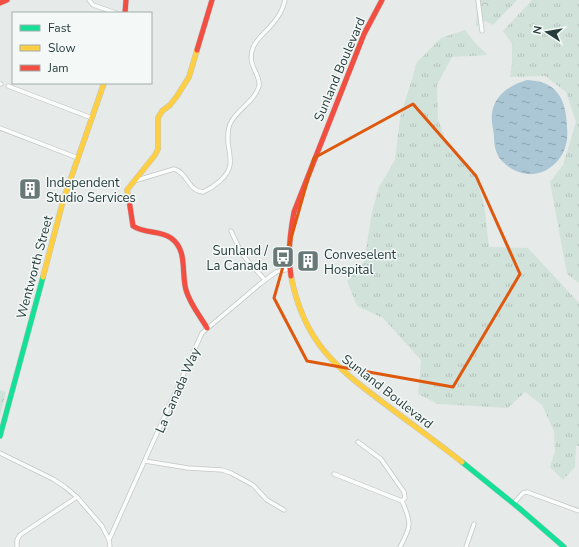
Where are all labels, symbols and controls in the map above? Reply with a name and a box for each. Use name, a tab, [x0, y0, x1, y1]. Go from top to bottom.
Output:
legend	[12, 12, 152, 84]
north arrow	[527, 12, 567, 52]
street label: Sunland Boulevard	[310, 15, 370, 124]
text: Fast	[48, 20, 71, 36]
text: N	[530, 24, 546, 36]
text: Slow	[48, 40, 76, 56]
text: Jam	[47, 60, 69, 76]
place label: Independent Studio Services	[46, 174, 136, 207]
building icon: Independent Studio Services	[17, 176, 43, 202]
street label: Wentworth Street	[13, 213, 58, 321]
place label: Sunland / La Canada	[207, 242, 268, 275]
bus stop icon: Sunland / La Canada	[270, 244, 296, 270]
place label: Conveselent Hospital	[324, 246, 397, 279]
building icon: Conveselent Hospital	[295, 248, 321, 274]
street label: La Canada Way	[151, 344, 205, 436]
street label: Sunland Boulevard	[338, 350, 437, 433]

